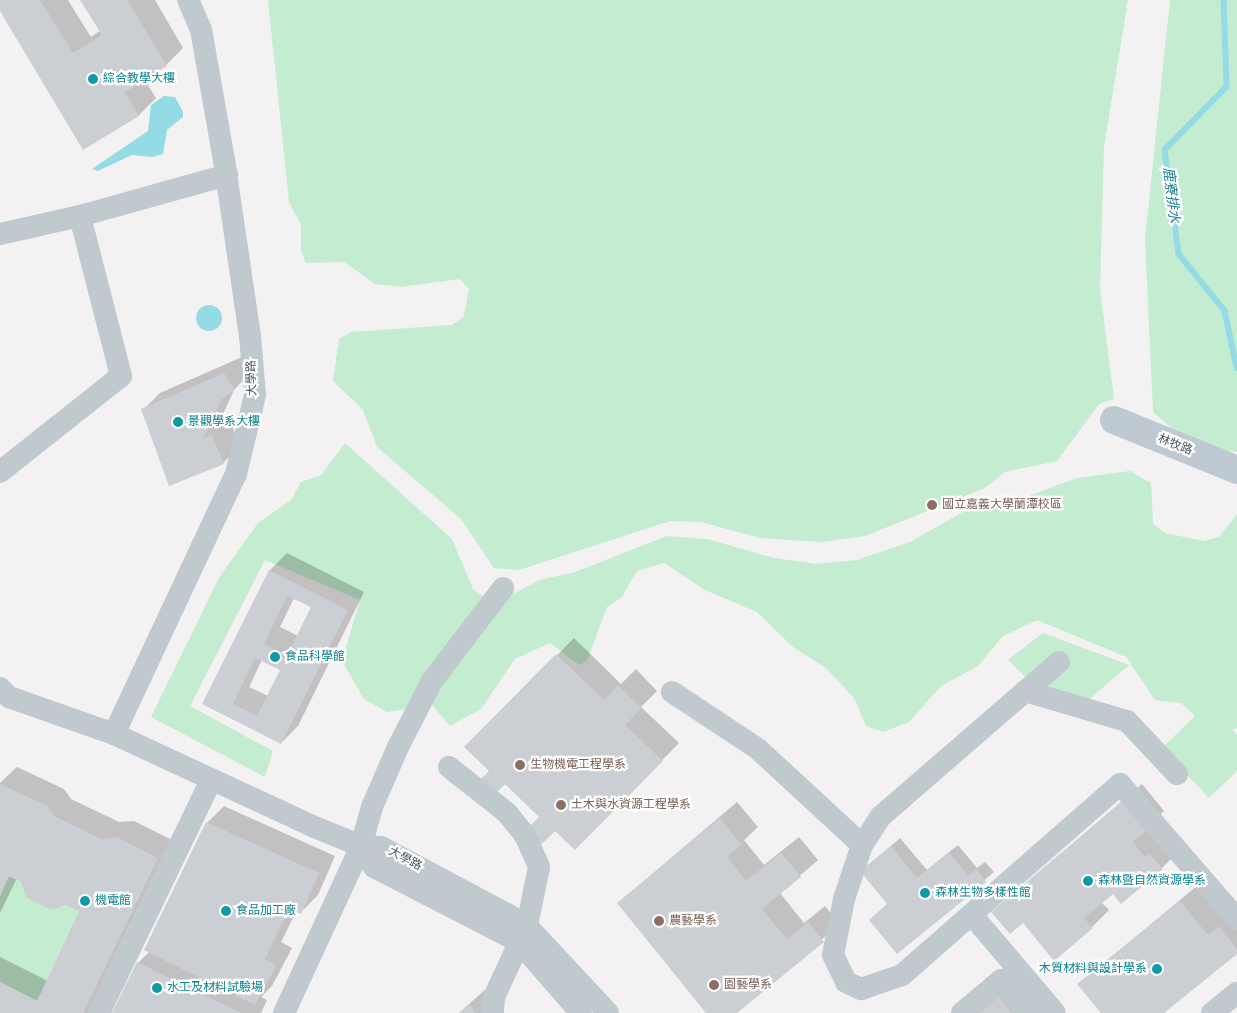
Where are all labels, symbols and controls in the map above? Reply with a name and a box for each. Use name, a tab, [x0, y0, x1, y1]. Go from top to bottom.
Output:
place label: 綜合教學大樓	[103, 72, 175, 86]
marker: 綜合教學大樓	[87, 73, 99, 85]
water label: 鹿寮排水	[1159, 166, 1183, 224]
street label: 大學路	[244, 360, 260, 396]
place label: 景觀學系大樓	[188, 415, 260, 429]
marker: 景觀學系大樓	[172, 416, 184, 428]
street label: 林牧路	[1156, 432, 1194, 458]
place label: 國立嘉義大學蘭潭校區	[942, 498, 1062, 512]
marker: 國立嘉義大學蘭潭校區	[926, 499, 938, 511]
place label: 食品科學館	[285, 650, 345, 664]
marker: 食品科學館	[269, 651, 281, 663]
place label: 生物機電工程學系	[530, 758, 626, 772]
marker: 生物機電工程學系	[514, 759, 526, 771]
place label: 土木與水資源工程學系	[571, 798, 691, 812]
marker: 土木與水資源工程學系	[555, 799, 567, 811]
street label: 大學路	[386, 844, 424, 874]
place label: 森林暨自然資源學系	[1098, 874, 1206, 888]
marker: 森林暨自然資源學系	[1082, 875, 1094, 887]
place label: 森林生物多樣性館	[935, 886, 1031, 900]
marker: 森林生物多樣性館	[919, 887, 931, 899]
place label: 機電館	[95, 894, 131, 908]
marker: 機電館	[79, 895, 91, 907]
place label: 食品加工廠	[236, 904, 296, 918]
marker: 食品加工廠	[220, 905, 232, 917]
place label: 農藝學系	[669, 914, 717, 928]
marker: 農藝學系	[653, 915, 665, 927]
place label: 木質材料與設計學系	[1039, 962, 1147, 976]
marker: 木質材料與設計學系	[1151, 963, 1163, 975]
place label: 園藝學系	[724, 978, 772, 992]
marker: 園藝學系	[708, 979, 720, 991]
place label: 水工及材料試驗場	[167, 981, 263, 995]
marker: 水工及材料試驗場	[151, 982, 163, 994]

